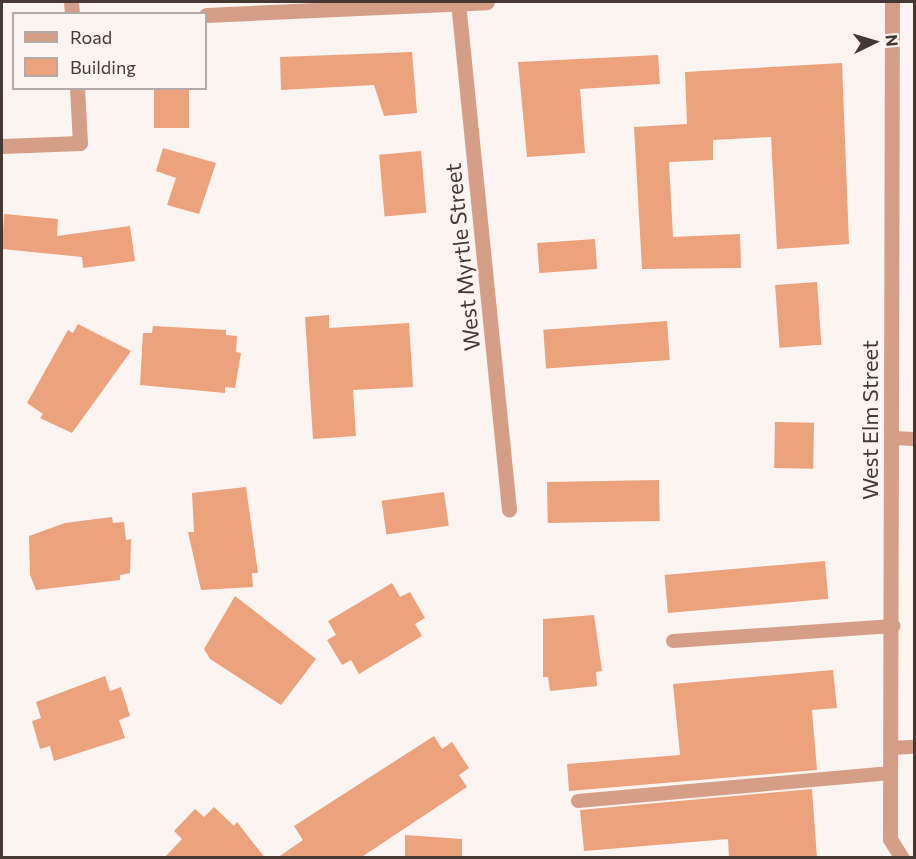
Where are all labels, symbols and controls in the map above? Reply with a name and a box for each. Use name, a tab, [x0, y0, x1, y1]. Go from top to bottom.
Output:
legend	[12, 12, 207, 90]
north arrow	[844, 12, 904, 72]
text: Road	[70, 26, 112, 48]
text: N	[882, 34, 902, 47]
text: Building	[70, 56, 136, 78]
street label: West Myrtle Street	[439, 162, 485, 352]
street label: West Elm Street	[857, 340, 883, 500]

